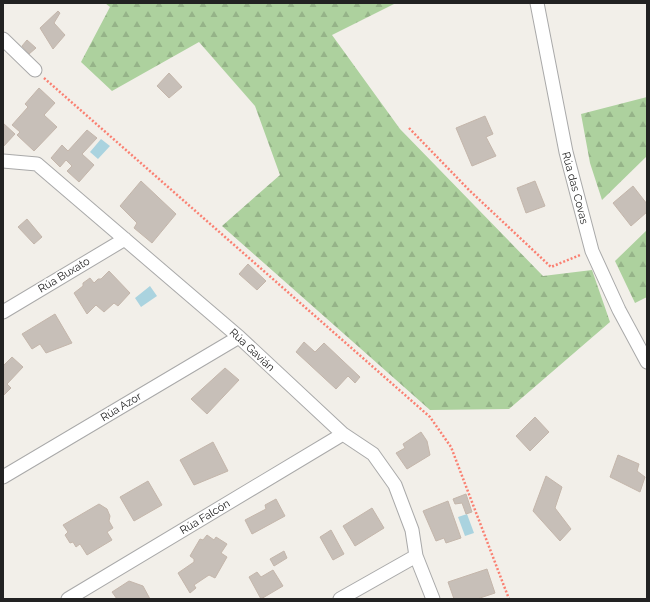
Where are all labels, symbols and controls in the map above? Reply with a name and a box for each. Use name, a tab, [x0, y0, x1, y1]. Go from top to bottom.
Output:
street label: Rúa das Covas	[559, 150, 591, 226]
street label: Rúa Buxato	[36, 254, 93, 295]
street label: Rúa Gavián	[227, 326, 277, 374]
street label: Rúa Azor	[98, 390, 144, 424]
street label: Rúa Falcón	[178, 497, 232, 537]

